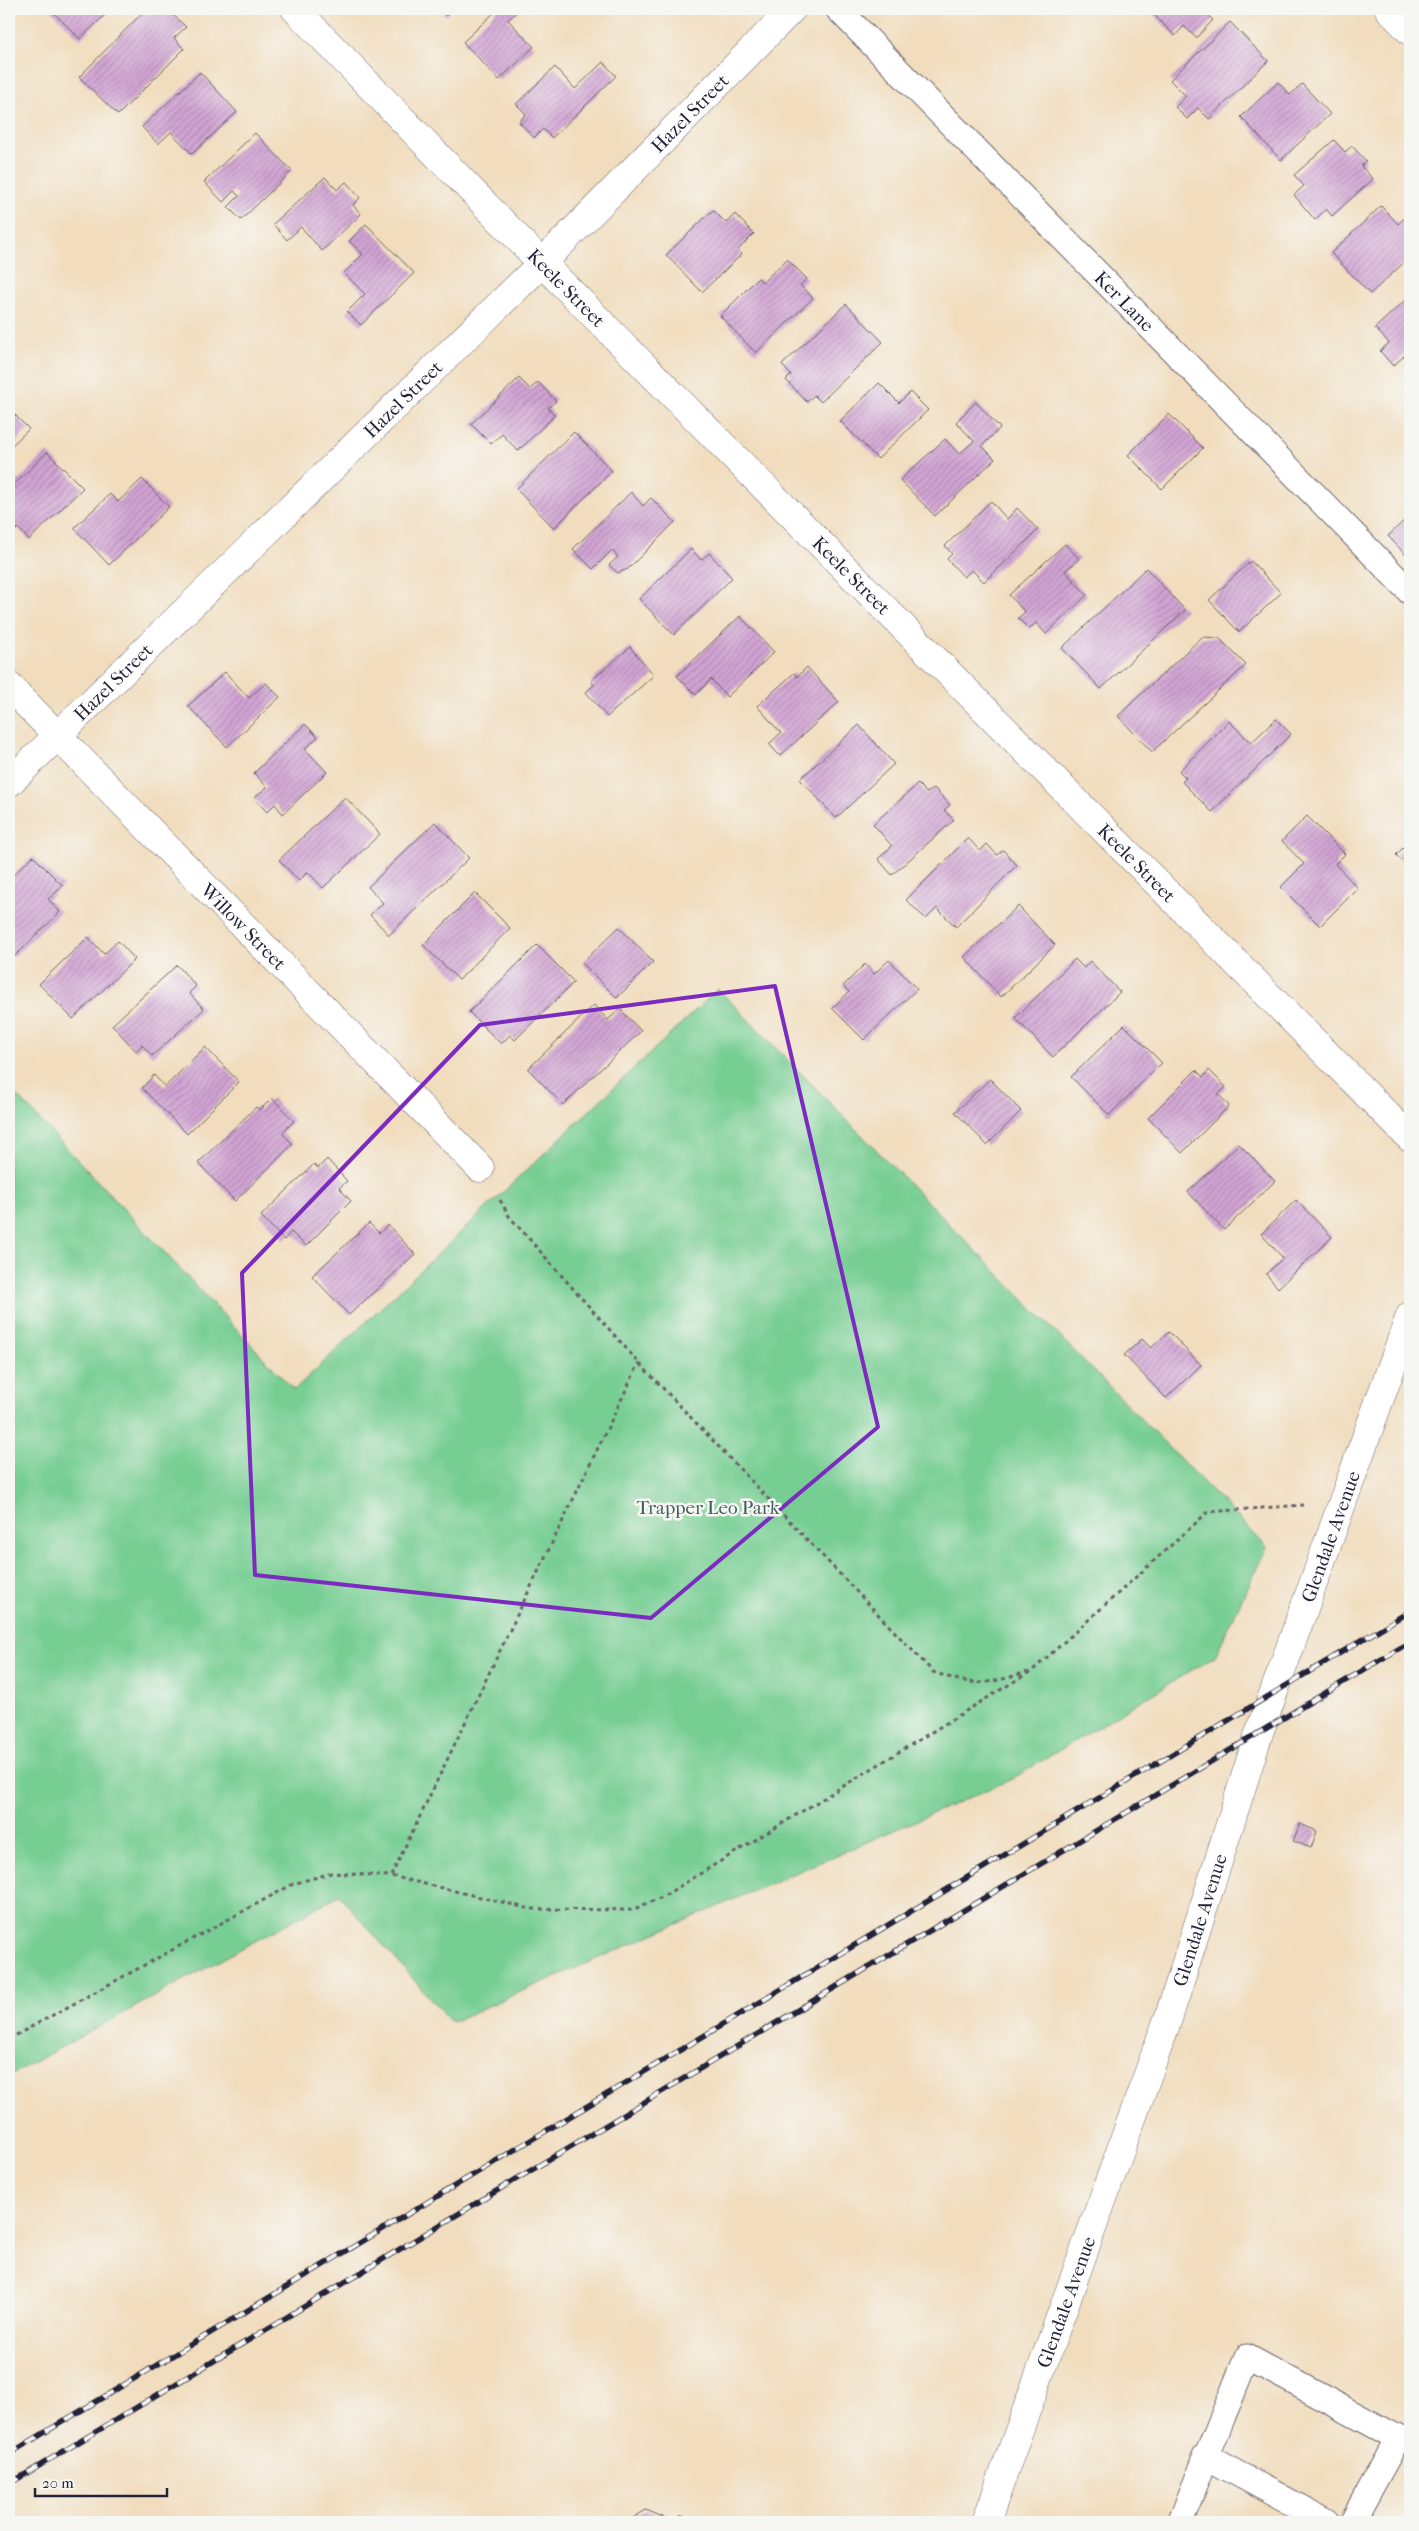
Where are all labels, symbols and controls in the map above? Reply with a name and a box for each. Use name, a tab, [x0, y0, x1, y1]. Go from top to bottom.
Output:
street label: Hazel Street	[647, 70, 734, 158]
street label: Keele Street	[522, 245, 609, 332]
street label: Ker Lane	[1089, 267, 1158, 336]
street label: Hazel Street	[360, 356, 447, 443]
street label: Keele Street	[808, 532, 894, 620]
street label: Hazel Street	[70, 639, 157, 726]
street label: Keele Street	[1093, 820, 1180, 907]
street label: Willow Street	[195, 878, 290, 975]
street label: Glendale Avenue	[1297, 1468, 1365, 1606]
park label: Trapper Leo Park	[637, 1497, 780, 1519]
street label: Glendale Avenue	[1169, 1851, 1232, 1989]
street label: Glendale Avenue	[1033, 2234, 1100, 2371]
scale bar	[35, 2466, 168, 2498]
text: 20 m	[42, 2474, 74, 2492]

